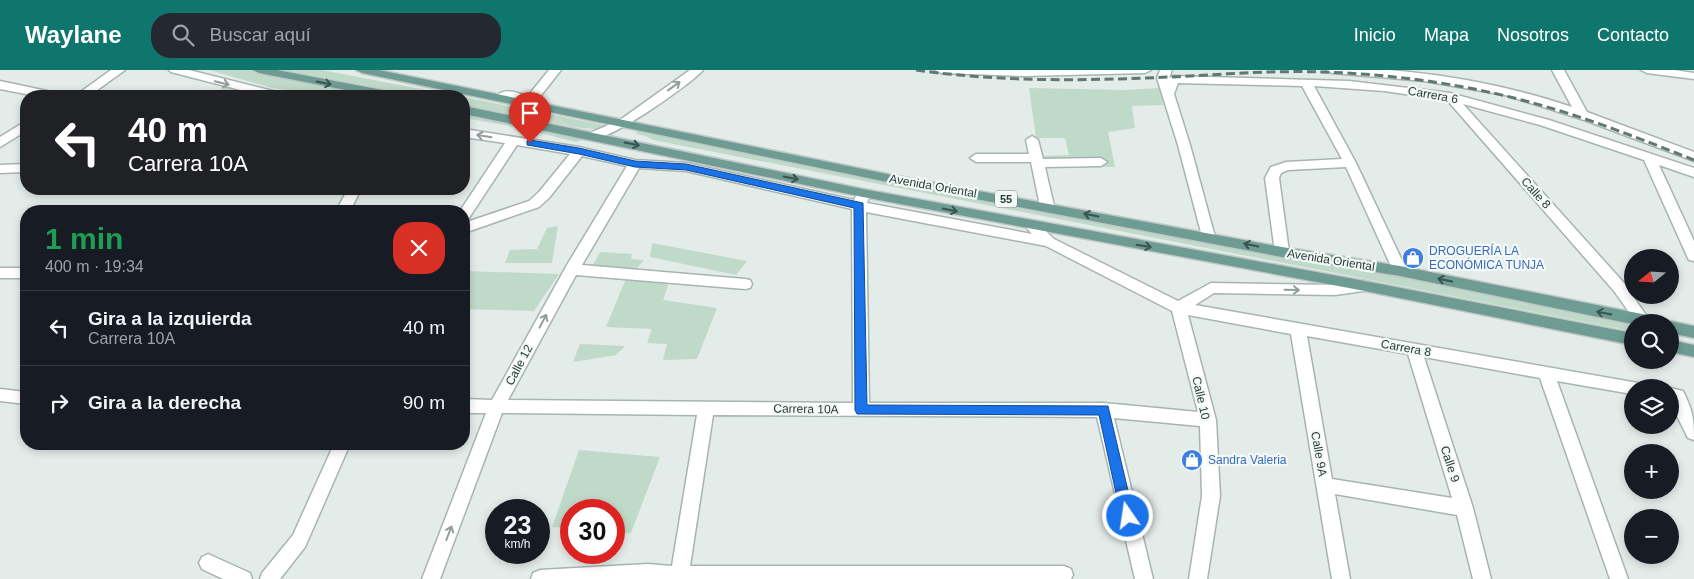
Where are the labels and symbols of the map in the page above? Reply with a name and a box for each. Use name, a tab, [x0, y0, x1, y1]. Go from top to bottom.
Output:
one-way arrow	[316, 78, 332, 88]
one-way arrow	[213, 79, 229, 88]
one-way arrow	[667, 81, 681, 92]
street label: Carrera 6	[1407, 84, 1459, 106]
pin	[509, 92, 551, 143]
one-way arrow	[476, 130, 492, 140]
one-way arrow	[623, 140, 639, 149]
street label: Avenida Oriental	[888, 171, 978, 201]
one-way arrow	[782, 174, 798, 183]
street label: Calle 8	[1518, 174, 1554, 212]
road number: 55	[995, 190, 1017, 208]
one-way arrow	[941, 206, 957, 215]
one-way arrow	[1083, 209, 1099, 219]
one-way arrow	[1243, 240, 1259, 250]
one-way arrow	[1136, 242, 1152, 251]
place label: DROGUERÍA LA ECONÓMICA TUNJA	[1429, 243, 1544, 272]
street label: Avenida Oriental	[1286, 246, 1376, 274]
shop icon: DROGUERÍA LA ECONÓMICA TUNJA	[1401, 246, 1425, 270]
north arrow	[1624, 249, 1679, 304]
one-way arrow	[1437, 275, 1453, 285]
one-way arrow	[1283, 285, 1299, 295]
one-way arrow	[1597, 307, 1613, 317]
one-way arrow	[538, 314, 548, 329]
street label: Carrera 8	[1380, 337, 1432, 359]
street label: Calle 12	[502, 342, 536, 388]
street label: Calle 10	[1189, 375, 1213, 421]
street label: Carrera 10A	[773, 401, 839, 417]
street label: Calle 9A	[1308, 430, 1330, 478]
street label: Calle 9	[1438, 444, 1463, 484]
shop icon: Sandra Valeria	[1180, 448, 1204, 472]
place label: Sandra Valeria	[1208, 453, 1287, 467]
position arrow	[1101, 489, 1153, 541]
speed limit sign: 30	[560, 499, 625, 564]
one-way arrow	[445, 526, 454, 542]

